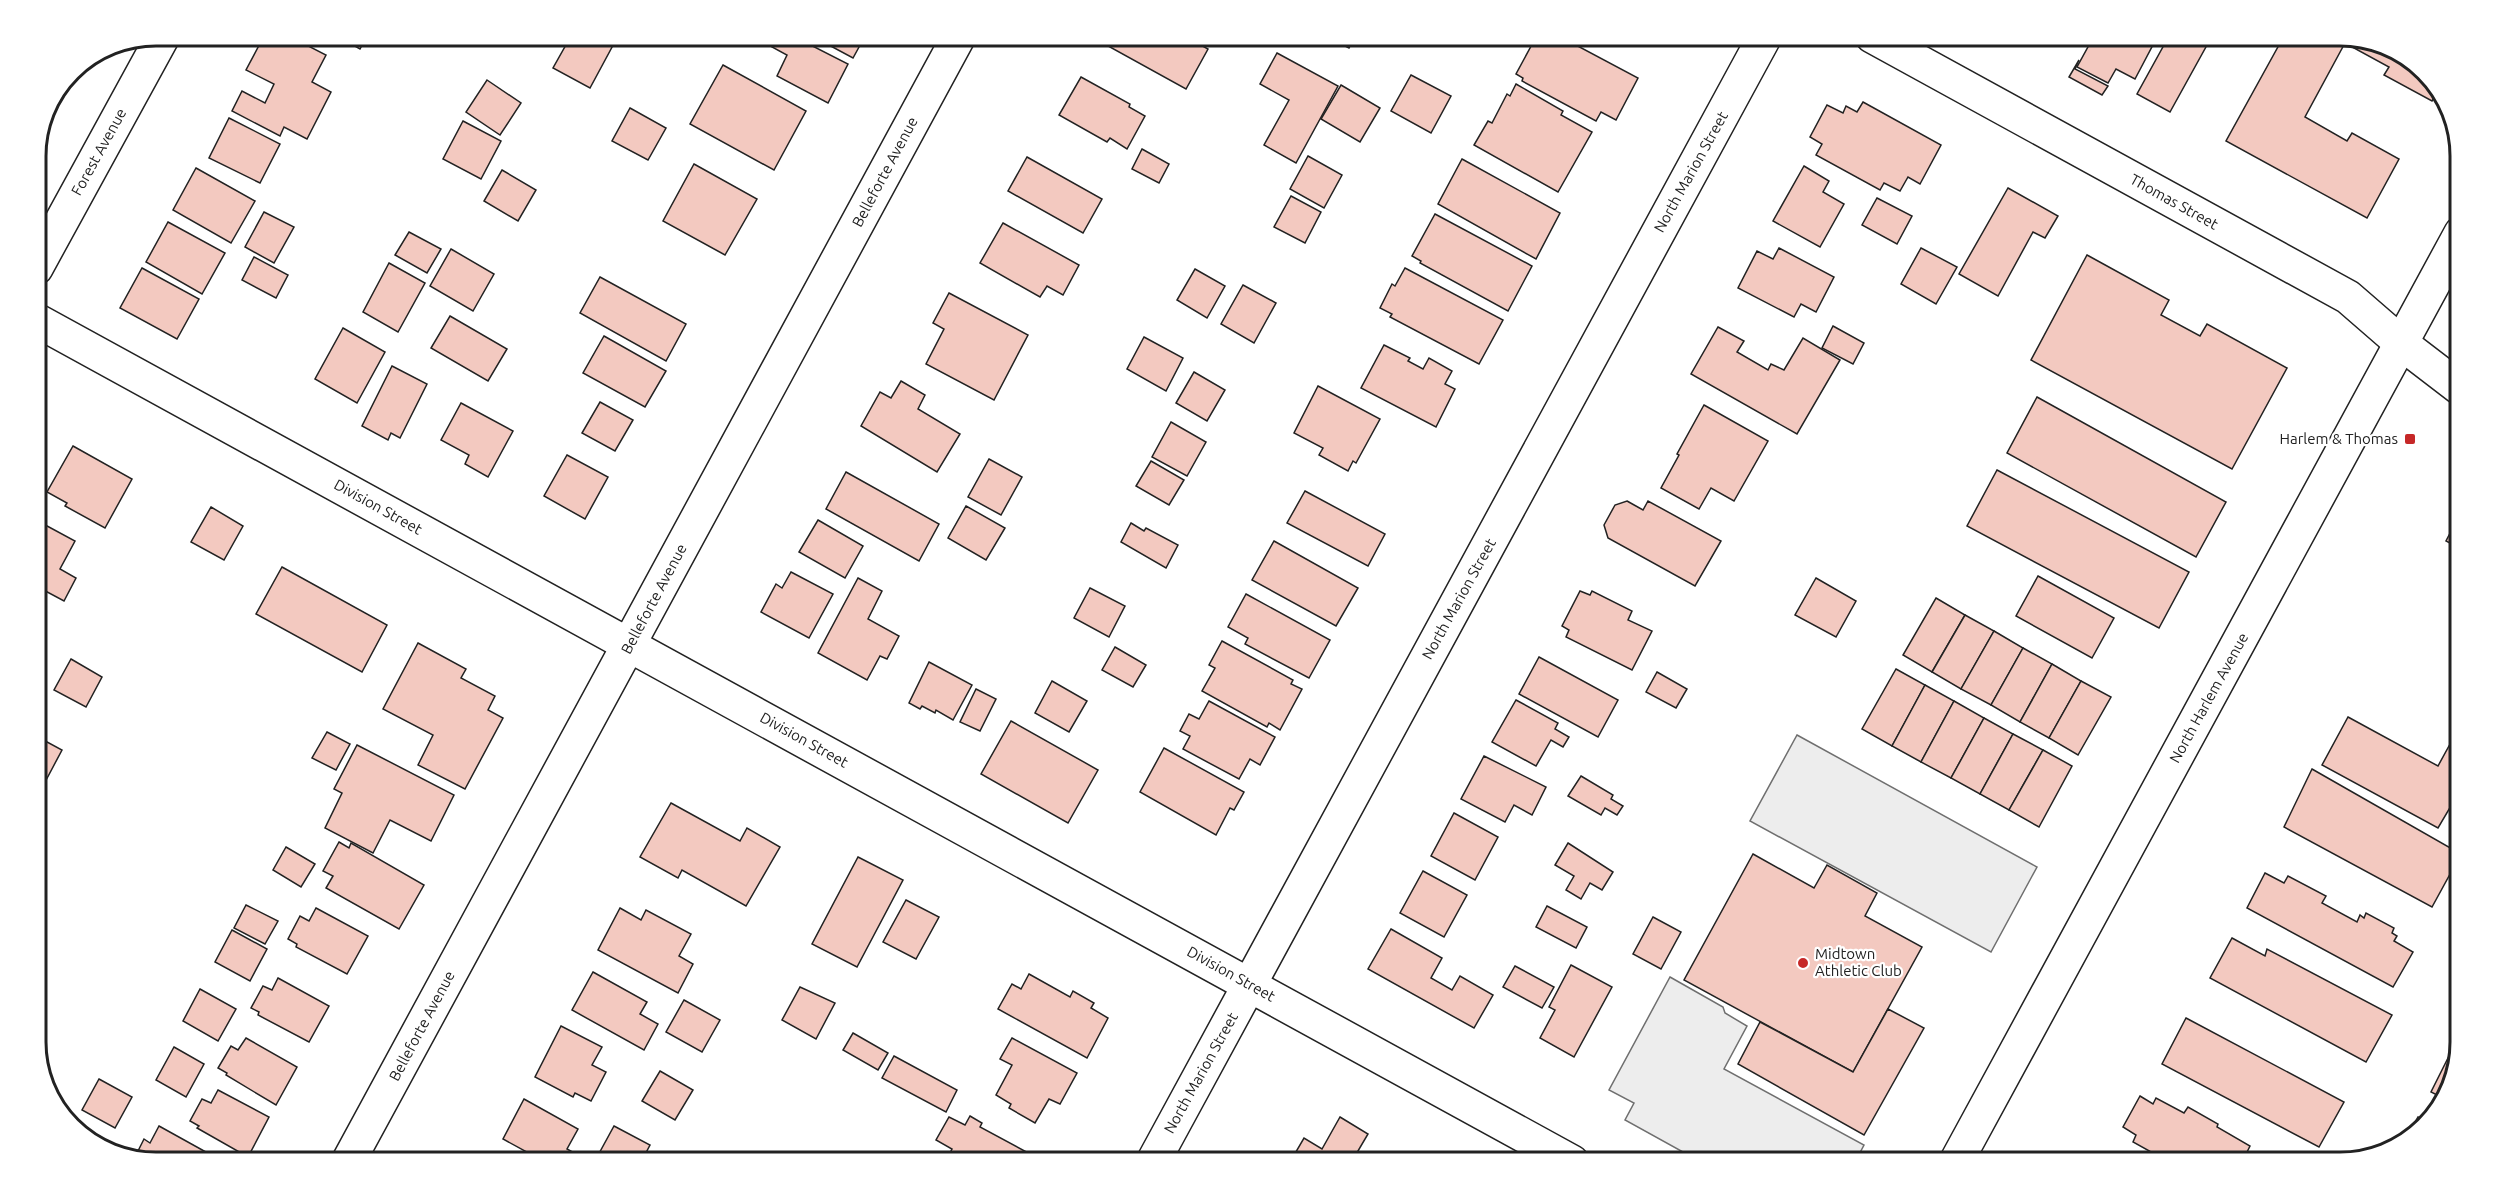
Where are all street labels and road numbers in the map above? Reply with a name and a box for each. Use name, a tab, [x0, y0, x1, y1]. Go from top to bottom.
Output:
street label: Forest Avenue	[68, 105, 130, 198]
street label: North Marion Street	[1650, 108, 1731, 235]
street label: Belleforte Avenue	[848, 114, 921, 230]
street label: Thomas Street	[2127, 170, 2221, 233]
street label: Division Street	[331, 475, 425, 538]
street label: North Marion Street	[1418, 535, 1499, 662]
street label: Belleforte Avenue	[617, 541, 690, 657]
street label: North Harlem Avenue	[2166, 630, 2251, 766]
street label: Division Street	[757, 708, 851, 771]
street label: Division Street	[1184, 942, 1278, 1005]
street label: Belleforte Avenue	[385, 968, 458, 1084]
street label: North Marion Street	[1160, 1009, 1241, 1136]

